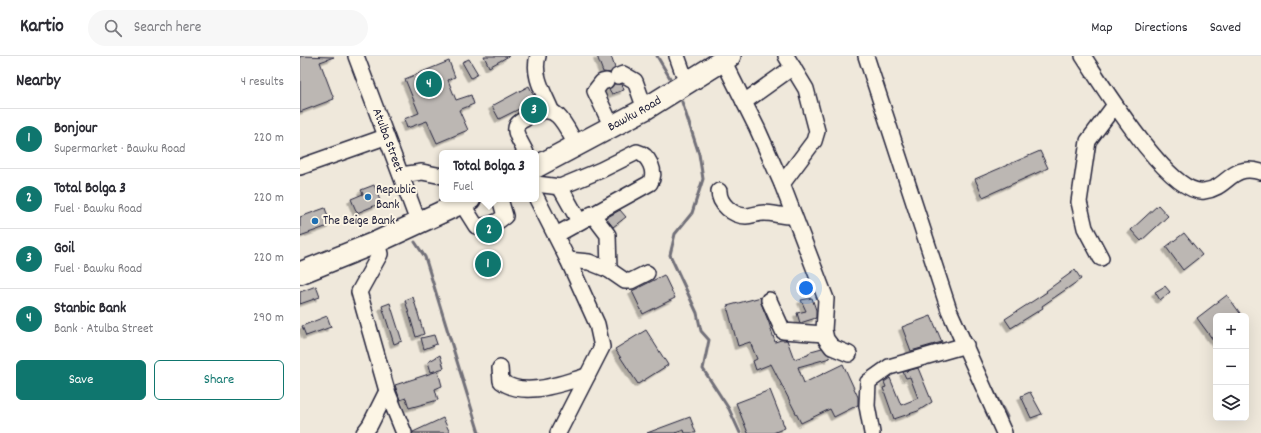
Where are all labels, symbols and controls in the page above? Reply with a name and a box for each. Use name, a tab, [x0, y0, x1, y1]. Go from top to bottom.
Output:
search box	[88, 10, 368, 46]
text: Kartio	[20, 14, 64, 41]
icon: search	[102, 17, 124, 39]
text: Search here	[134, 17, 201, 39]
text: Map	[1091, 18, 1113, 38]
text: Directions	[1135, 18, 1188, 38]
text: Saved	[1210, 18, 1241, 38]
pin: 4	[416, 69, 442, 99]
text: Nearby	[16, 70, 60, 94]
text: 4 results	[241, 73, 284, 92]
street label: Bawku Road	[604, 91, 665, 137]
pin: 3	[521, 95, 547, 125]
street label: Atulba Street	[367, 106, 408, 175]
text: Bonjour	[54, 118, 97, 140]
text: 1	[28, 129, 30, 148]
text: 220 m	[254, 129, 284, 148]
text: Supermarket · Bawku Road	[54, 140, 185, 159]
popup	[439, 150, 539, 202]
text: Total Bolga 3	[453, 156, 525, 178]
text: Total Bolga 3	[54, 178, 126, 200]
text: Fuel	[453, 178, 473, 197]
place label: Republic Bank	[376, 181, 416, 215]
text: 2	[26, 189, 32, 208]
text: 220 m	[254, 189, 284, 208]
marker: Republic Bank	[363, 192, 373, 202]
text: Fuel · Bawku Road	[54, 200, 142, 219]
place label: The Beige Bank	[323, 212, 395, 231]
pin: 2	[476, 215, 502, 245]
marker: The Beige Bank	[310, 216, 320, 226]
text: Goil	[54, 238, 75, 260]
text: 3	[26, 249, 32, 268]
text: 220 m	[254, 249, 284, 268]
pin: 1	[475, 249, 501, 279]
text: Fuel · Bawku Road	[54, 260, 142, 279]
your location	[796, 278, 816, 298]
text: Stanbic Bank	[54, 298, 126, 320]
text: 4	[26, 309, 32, 328]
text: 290 m	[253, 309, 284, 328]
map controls	[1213, 313, 1249, 421]
button: +	[1213, 313, 1249, 349]
text: Bank · Atulba Street	[54, 320, 153, 339]
button: −	[1213, 349, 1249, 385]
button: Save	[16, 360, 146, 400]
button: Share	[154, 360, 284, 400]
button: layers	[1213, 385, 1249, 421]

